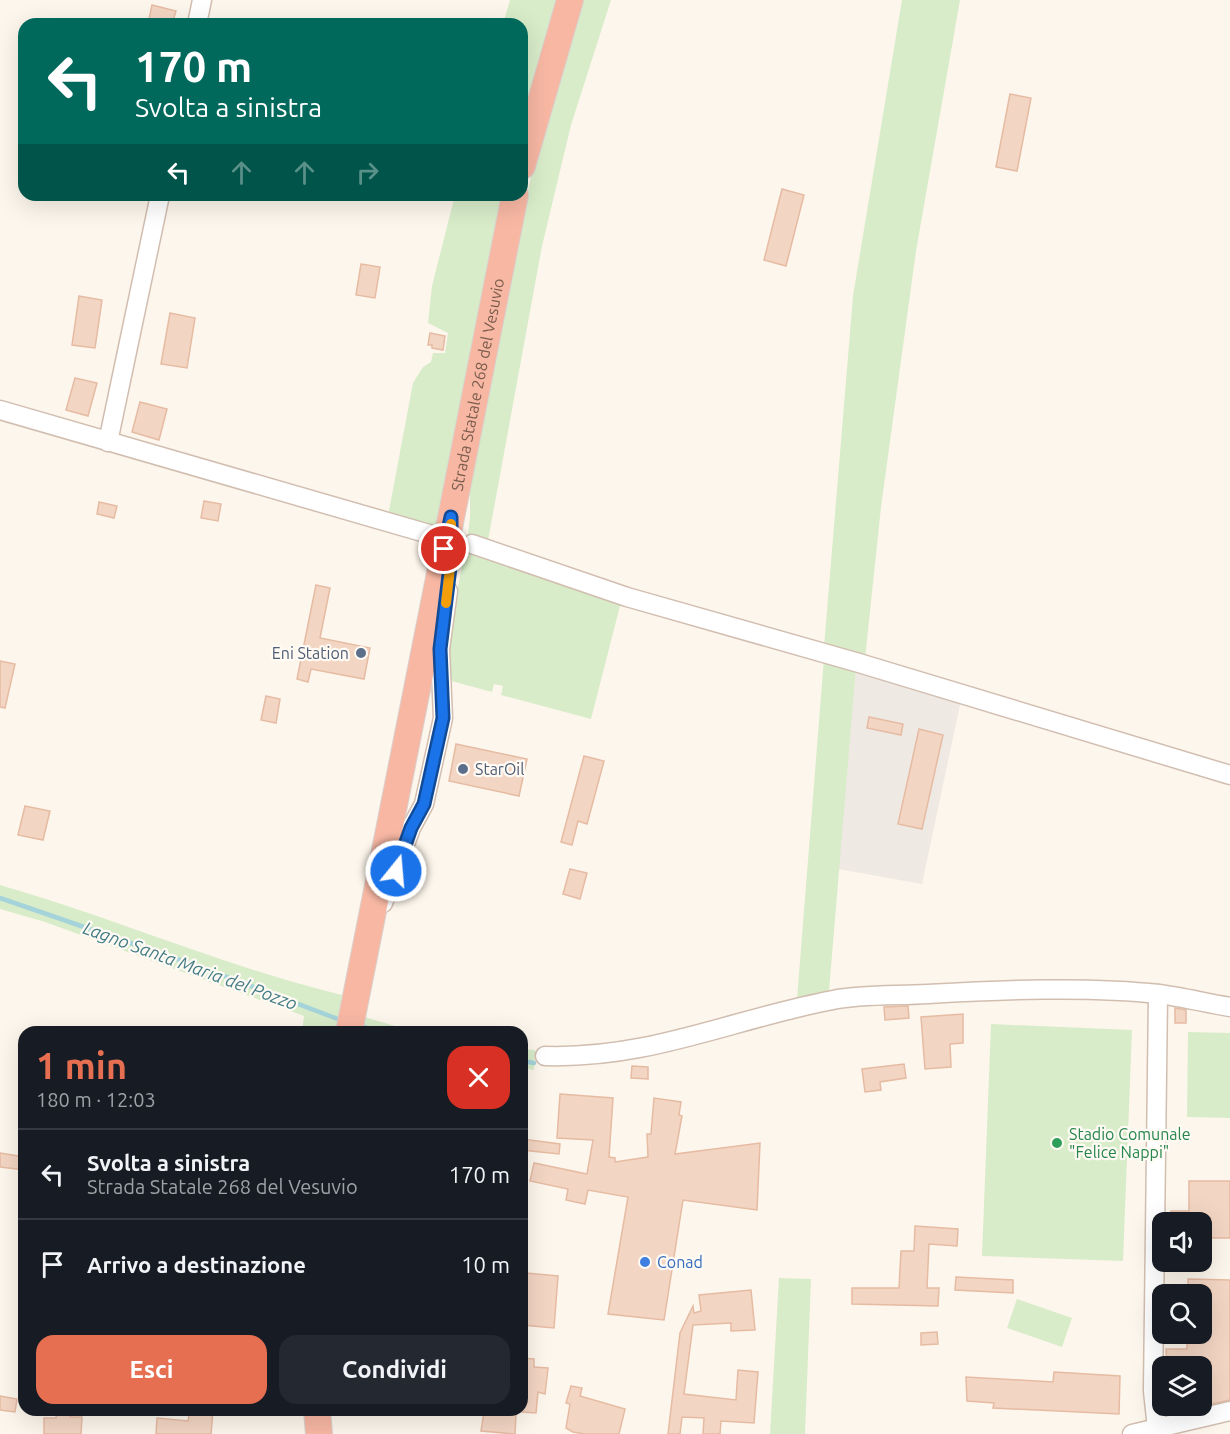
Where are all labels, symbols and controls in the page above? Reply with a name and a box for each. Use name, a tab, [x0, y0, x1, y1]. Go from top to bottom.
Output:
icon: left	[36, 42, 114, 120]
text: 170 m	[135, 43, 252, 90]
text: Svolta a sinistra	[135, 92, 322, 122]
icon: left	[162, 156, 195, 189]
icon: ahead	[225, 156, 258, 189]
icon: ahead	[288, 156, 321, 189]
icon: right	[351, 156, 384, 189]
street label: Strada Statale 268 del Vesuvio	[447, 277, 507, 493]
pin	[418, 523, 469, 574]
icon: arrive	[427, 532, 460, 565]
place label: Eni Station	[272, 644, 349, 662]
marker: Eni Station	[354, 646, 368, 660]
place label: StarOil	[475, 760, 524, 778]
marker: StarOil	[456, 762, 470, 776]
position arrow	[364, 839, 428, 903]
water label: Lagno Santa Maria del Pozzo	[81, 917, 300, 1013]
text: 1 min	[36, 1045, 127, 1086]
button: close	[447, 1046, 510, 1109]
text: 180 m · 12:03	[36, 1088, 156, 1111]
place label: Stadio Comunale "Felice Nappi"	[1069, 1125, 1191, 1161]
marker: Stadio Comunale "Felice Nappi"	[1050, 1136, 1064, 1150]
text: Svolta a sinistra	[87, 1150, 250, 1175]
icon: left	[36, 1158, 69, 1191]
text: 170 m	[449, 1162, 510, 1187]
text: Strada Statale 268 del Vesuvio	[87, 1175, 358, 1198]
map controls	[1152, 1212, 1212, 1416]
button: sound	[1152, 1212, 1212, 1272]
icon: arrive	[36, 1248, 69, 1281]
text: Arrivo a destinazione	[87, 1252, 306, 1277]
text: 10 m	[461, 1252, 510, 1277]
place label: Conad	[657, 1253, 703, 1271]
marker: Conad	[638, 1255, 652, 1269]
button: search	[1152, 1284, 1212, 1344]
button: Esci	[36, 1335, 267, 1404]
button: Condividi	[279, 1335, 510, 1404]
button: layers	[1152, 1356, 1212, 1416]

